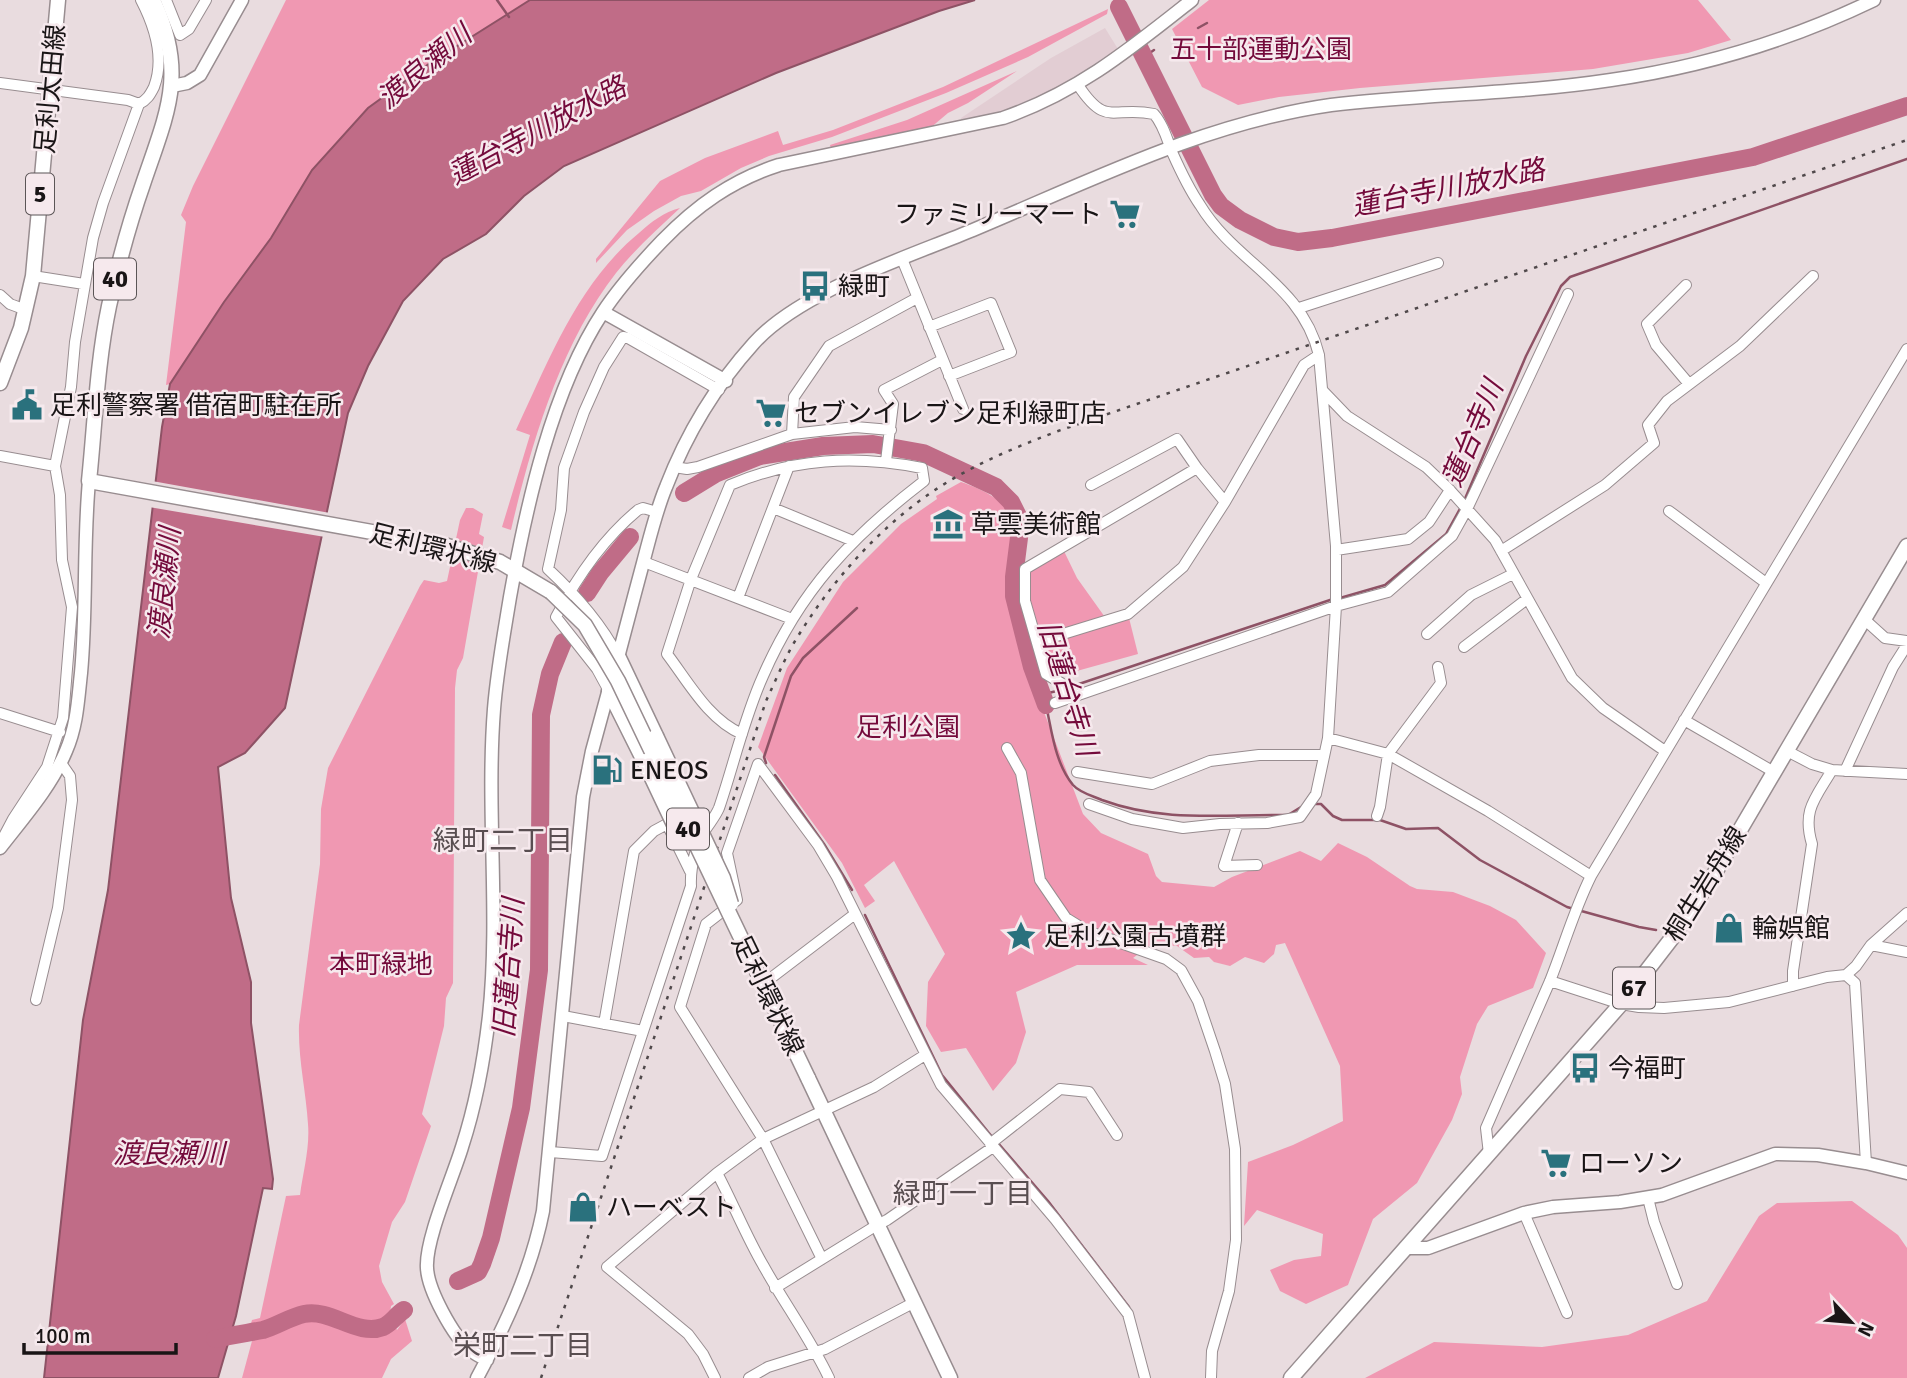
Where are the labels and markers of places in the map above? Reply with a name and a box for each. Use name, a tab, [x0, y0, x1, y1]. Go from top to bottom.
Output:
supermarket icon: ファミリーマート	[1108, 197, 1142, 231]
place label: ファミリーマート	[894, 199, 1102, 231]
bus stop icon: 緑町	[798, 269, 832, 303]
place label: 緑町	[838, 271, 890, 303]
public building icon: 足利警察署 借宿町駐在所	[10, 388, 44, 422]
place label: 足利警察署 借宿町駐在所	[50, 390, 342, 422]
supermarket icon: セブンイレブン足利緑町店	[754, 396, 788, 430]
place label: セブンイレブン足利緑町店	[794, 398, 1106, 430]
museum icon: 草雲美術館	[931, 507, 965, 541]
place label: 草雲美術館	[971, 509, 1101, 541]
fuel station icon: ENEOS	[590, 753, 624, 787]
place label: ENEOS	[630, 755, 708, 787]
shop icon: 輪娯館	[1712, 911, 1746, 945]
place label: 輪娯館	[1752, 913, 1830, 945]
place icon: 足利公園古墳群	[1004, 919, 1038, 953]
place label: 足利公園古墳群	[1044, 921, 1226, 953]
bus stop icon: 今福町	[1568, 1051, 1602, 1085]
place label: 今福町	[1608, 1053, 1686, 1085]
supermarket icon: ローソン	[1539, 1146, 1573, 1180]
place label: ローソン	[1579, 1148, 1683, 1180]
shop icon: ハーベスト	[566, 1190, 600, 1224]
place label: ハーベスト	[606, 1192, 737, 1224]

